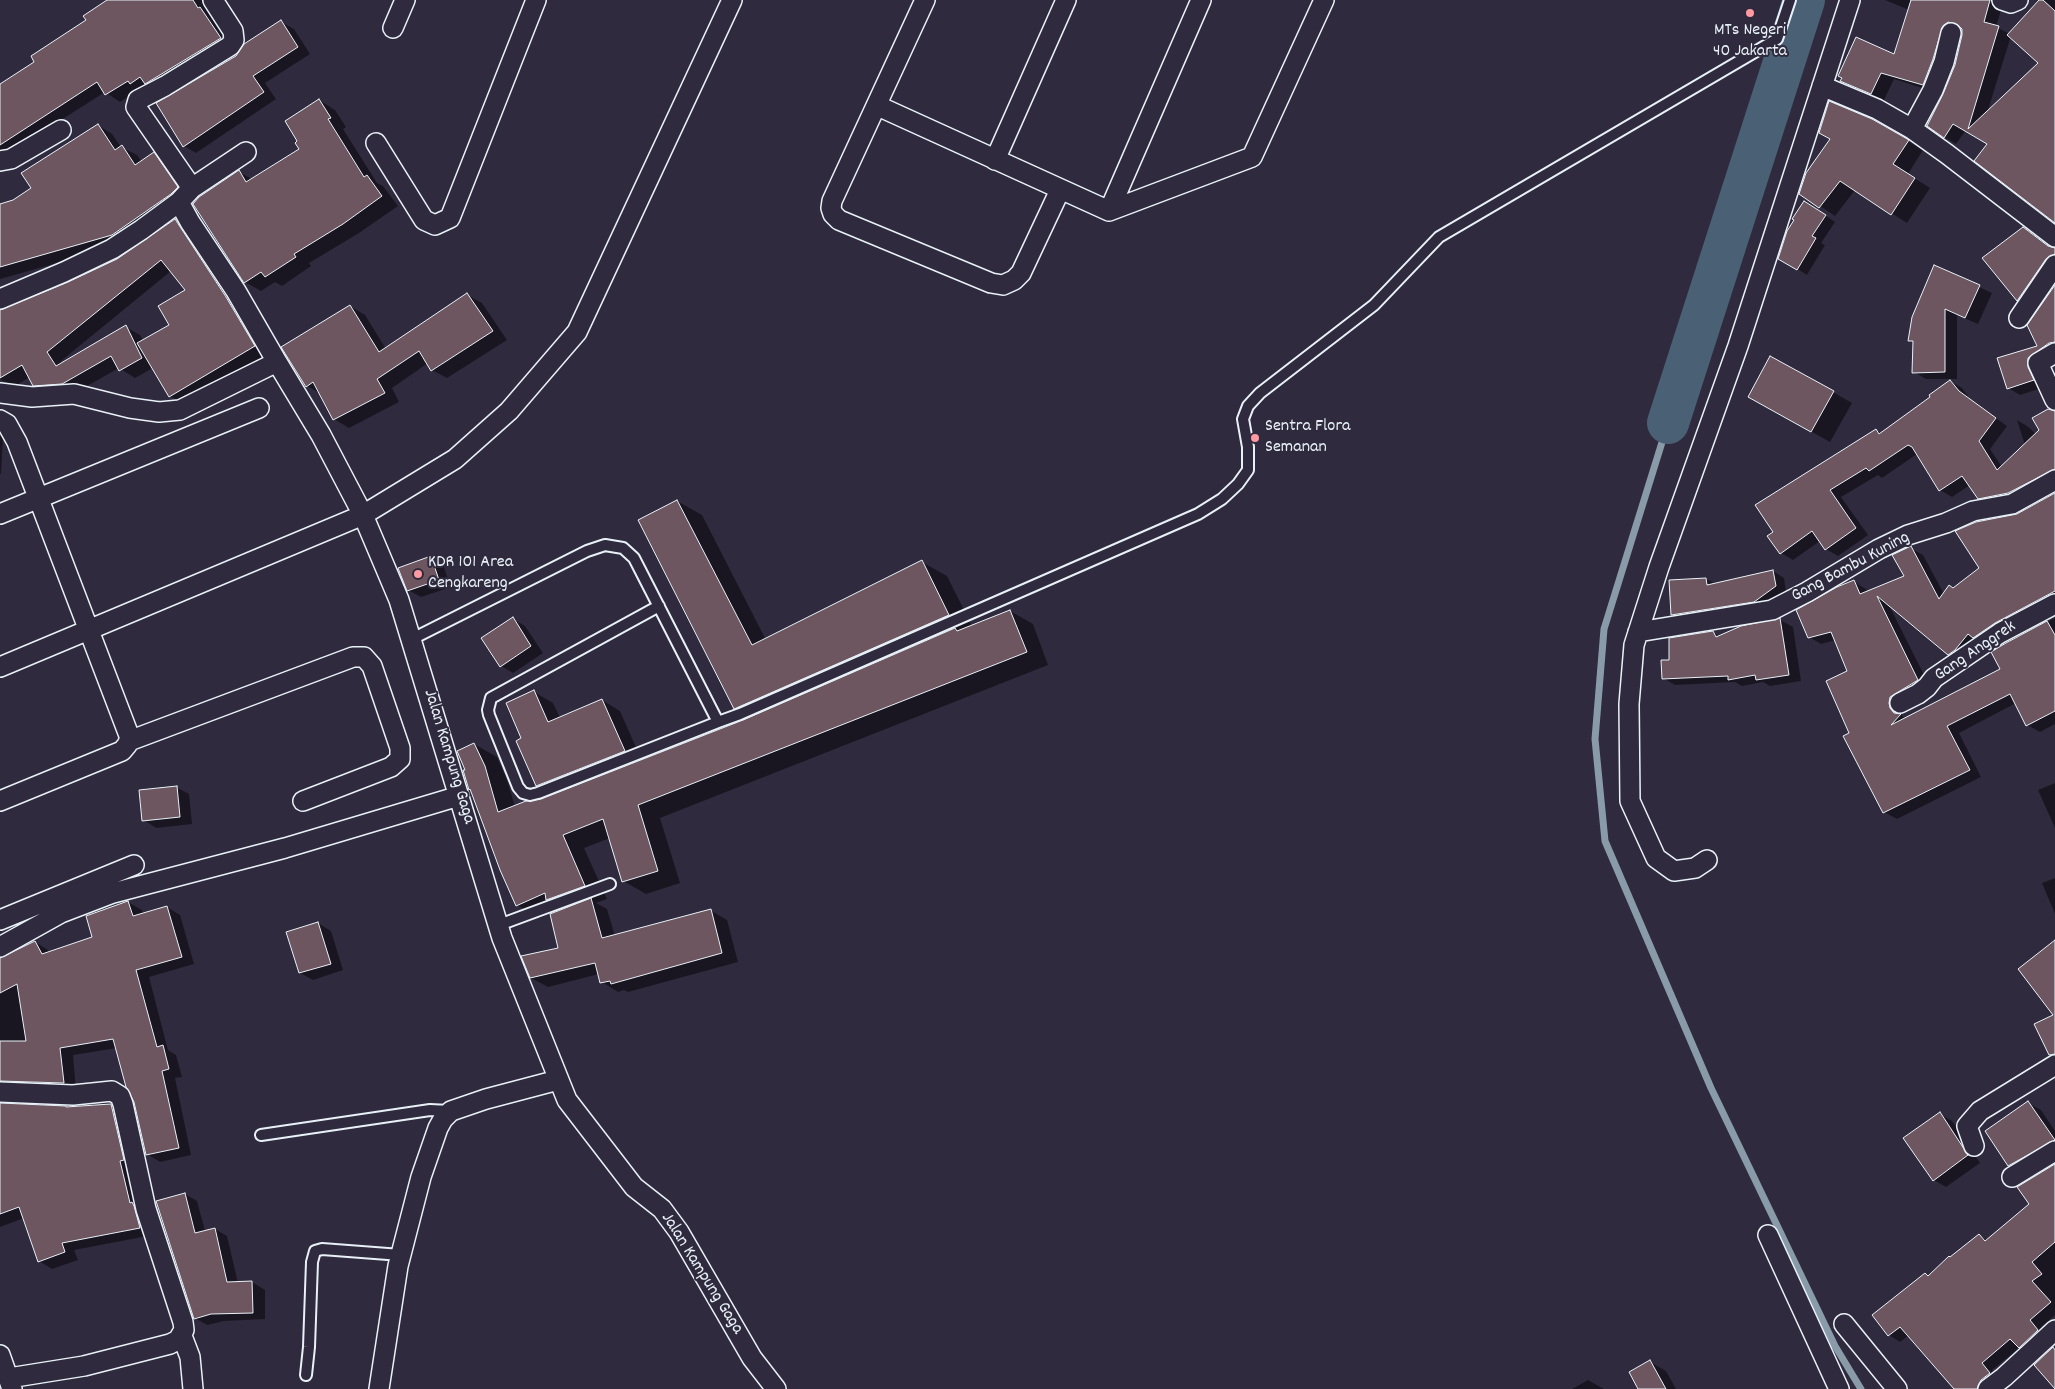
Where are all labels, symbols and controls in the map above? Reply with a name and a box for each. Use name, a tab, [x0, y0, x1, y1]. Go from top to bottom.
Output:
marker: MTs Negeri 40 Jakarta	[1744, 7, 1756, 19]
place label: MTs Negeri 40 Jakarta	[1713, 21, 1787, 64]
place label: Sentra Flora Semanan	[1265, 417, 1350, 459]
marker: Sentra Flora Semanan	[1249, 432, 1261, 444]
street label: Gang Bambu Kuning	[1788, 528, 1914, 608]
place label: KDR 101 Area Cengkareng	[428, 553, 513, 596]
marker: KDR 101 Area Cengkareng	[412, 568, 424, 580]
street label: Gang Anggrek	[1931, 617, 2021, 687]
street label: Jalan Kampung Gaga	[417, 687, 479, 827]
street label: Jalan Kampung Gaga	[655, 1209, 747, 1339]

